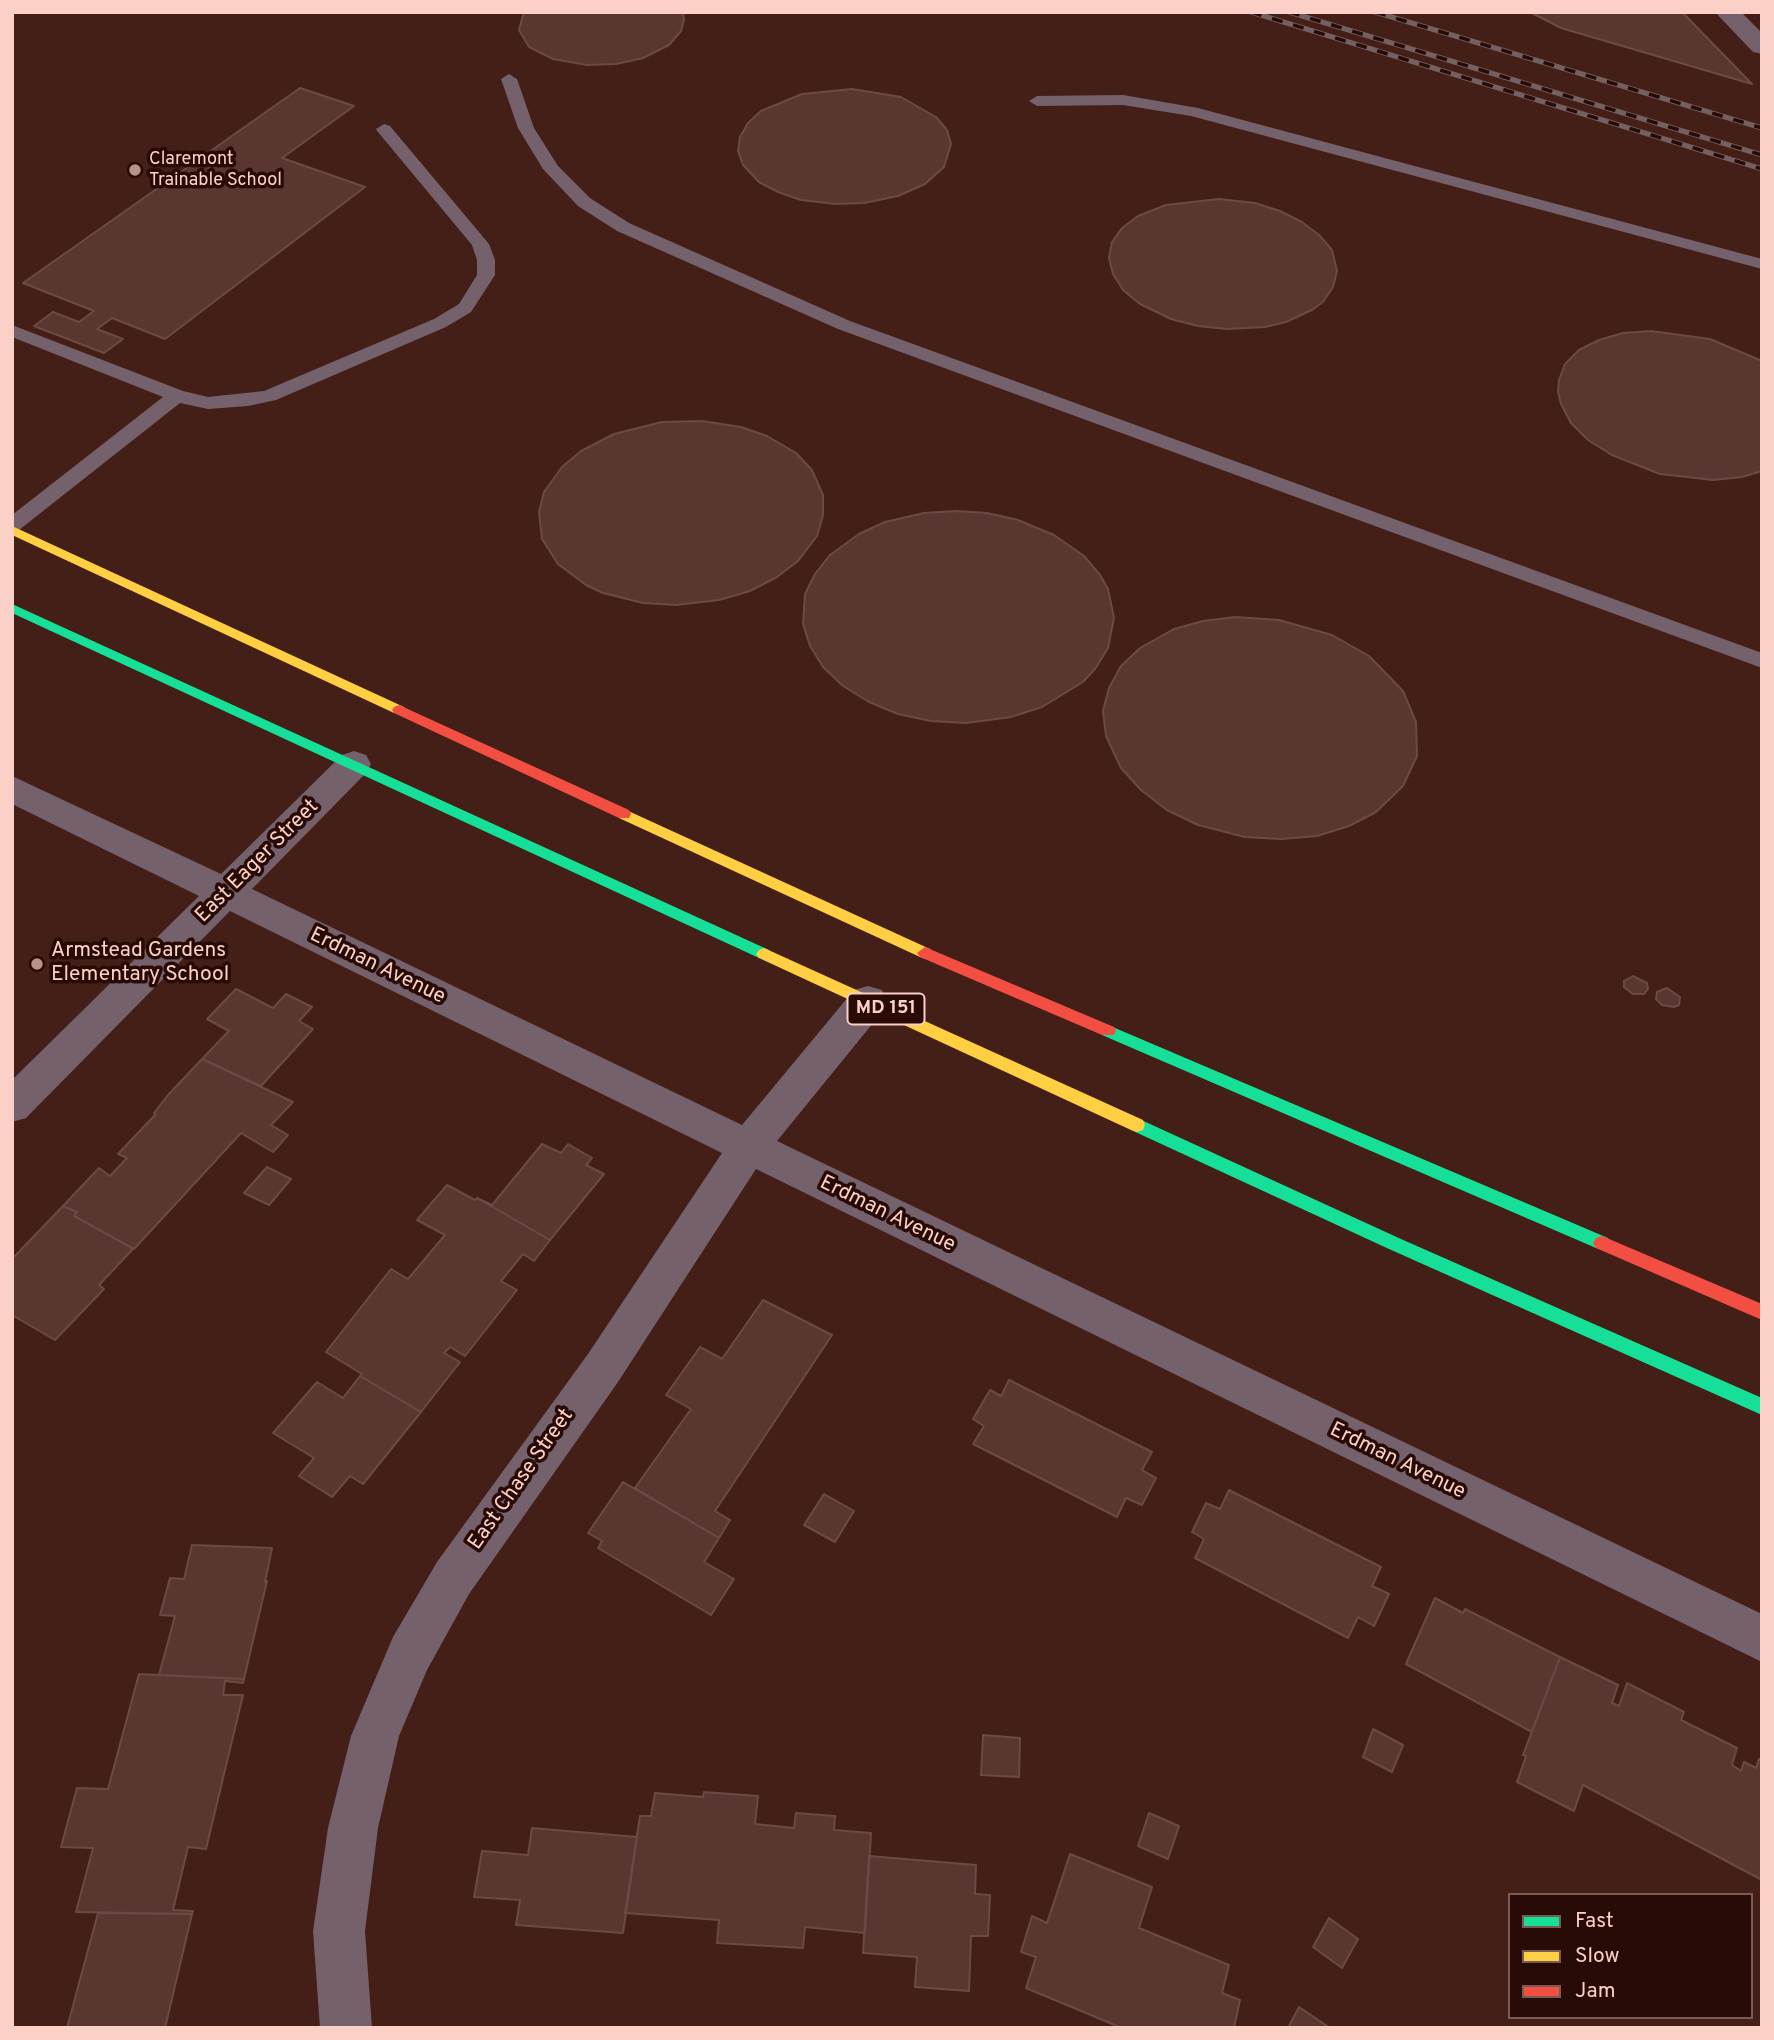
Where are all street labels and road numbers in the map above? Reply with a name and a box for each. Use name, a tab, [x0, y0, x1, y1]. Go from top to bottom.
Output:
street label: East Eager Street	[191, 795, 325, 929]
street label: Erdman Avenue	[305, 923, 449, 1011]
road number: MD 151	[848, 993, 924, 1024]
street label: Erdman Avenue	[815, 1171, 959, 1259]
street label: East Chase Street	[464, 1405, 580, 1555]
street label: Erdman Avenue	[1325, 1418, 1469, 1506]

